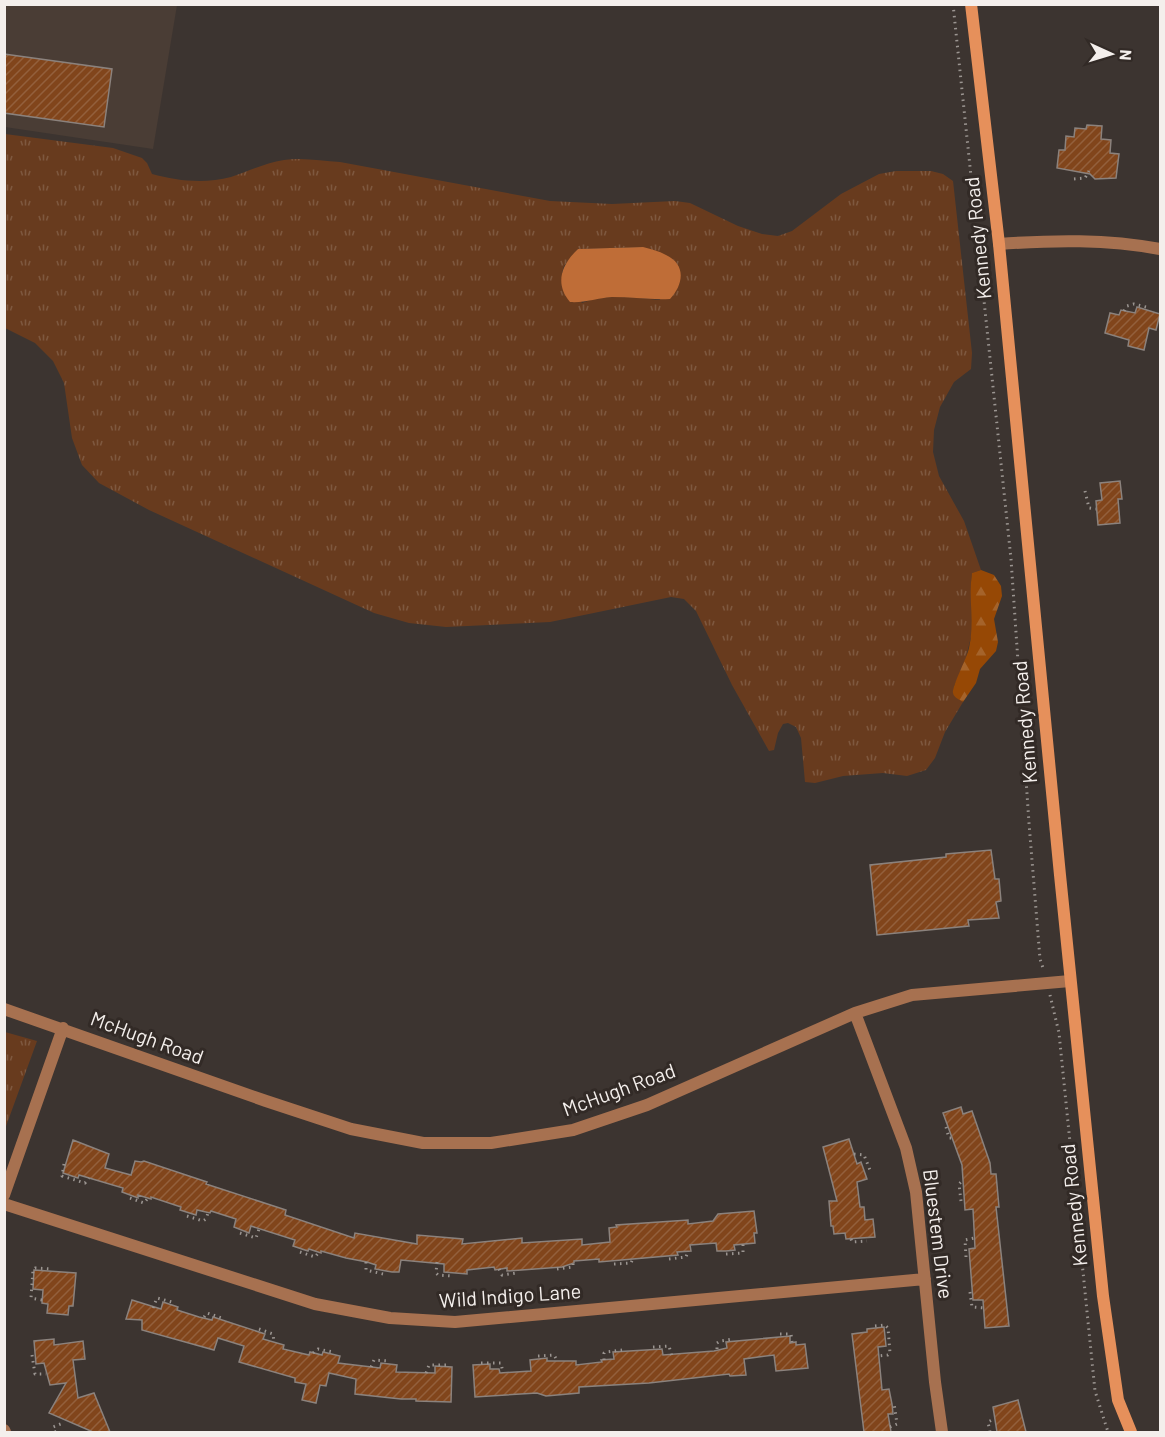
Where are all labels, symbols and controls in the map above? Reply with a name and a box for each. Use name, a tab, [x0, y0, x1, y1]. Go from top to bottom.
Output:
north arrow	[1081, 24, 1141, 84]
text: N	[1117, 49, 1136, 61]
street label: Kennedy Road	[959, 176, 995, 301]
street label: Kennedy Road	[1007, 660, 1041, 784]
street label: McHugh Road	[88, 1006, 207, 1069]
street label: McHugh Road	[559, 1058, 678, 1121]
street label: Kennedy Road	[1055, 1143, 1091, 1268]
street label: Bluestem Drive	[919, 1168, 959, 1300]
street label: Wild Indigo Lane	[438, 1278, 582, 1312]

